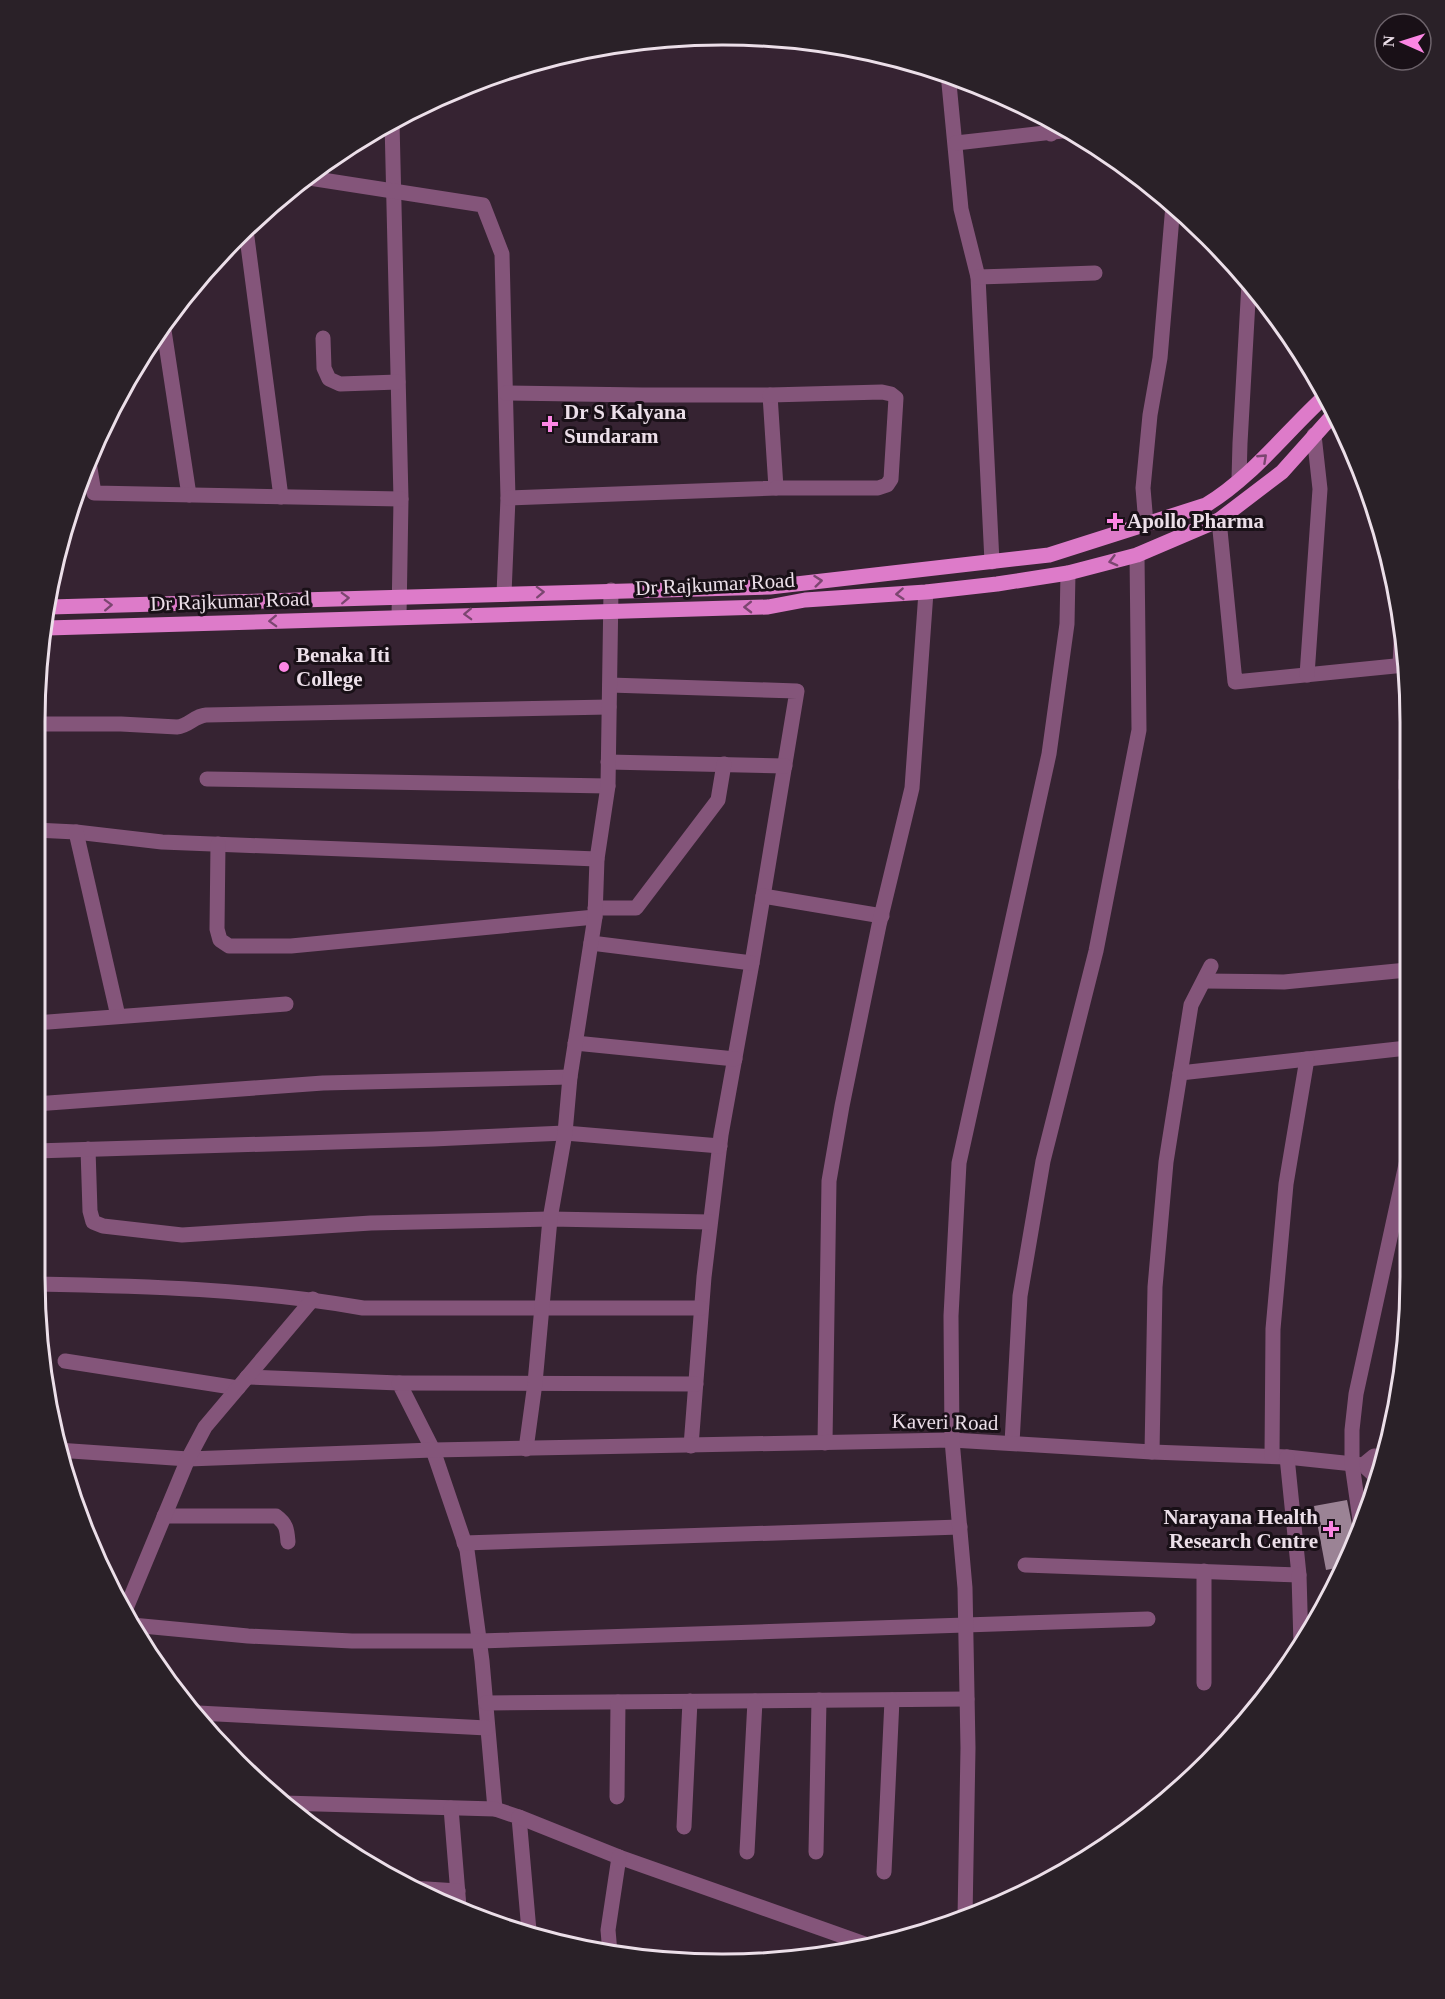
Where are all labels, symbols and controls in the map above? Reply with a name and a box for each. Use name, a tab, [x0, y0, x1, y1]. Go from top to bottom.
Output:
north arrow	[1373, 12, 1433, 72]
text: N	[1380, 35, 1397, 47]
place label: Dr S Kalyana Sundaram	[564, 400, 687, 448]
marker: Dr S Kalyana Sundaram	[541, 415, 559, 433]
one-way arrow	[1256, 454, 1267, 465]
place label: Apollo Pharma	[1127, 509, 1265, 533]
marker: Apollo Pharma	[1108, 514, 1122, 528]
one-way arrow	[1108, 554, 1119, 566]
street label: Dr Rajkumar Road	[635, 568, 796, 600]
one-way arrow	[814, 575, 823, 588]
street label: Dr Rajkumar Road	[150, 586, 311, 616]
one-way arrow	[535, 586, 544, 599]
one-way arrow	[896, 587, 905, 600]
one-way arrow	[341, 592, 350, 605]
one-way arrow	[104, 599, 113, 612]
one-way arrow	[743, 601, 752, 613]
one-way arrow	[463, 608, 472, 621]
one-way arrow	[268, 614, 277, 627]
place label: Benaka Iti College	[296, 643, 390, 691]
marker: Benaka Iti College	[277, 660, 291, 674]
street label: Kaveri Road	[891, 1409, 999, 1435]
place label: Narayana Health Research Centre	[1163, 1505, 1318, 1553]
marker: Narayana Health Research Centre	[1322, 1520, 1340, 1538]

